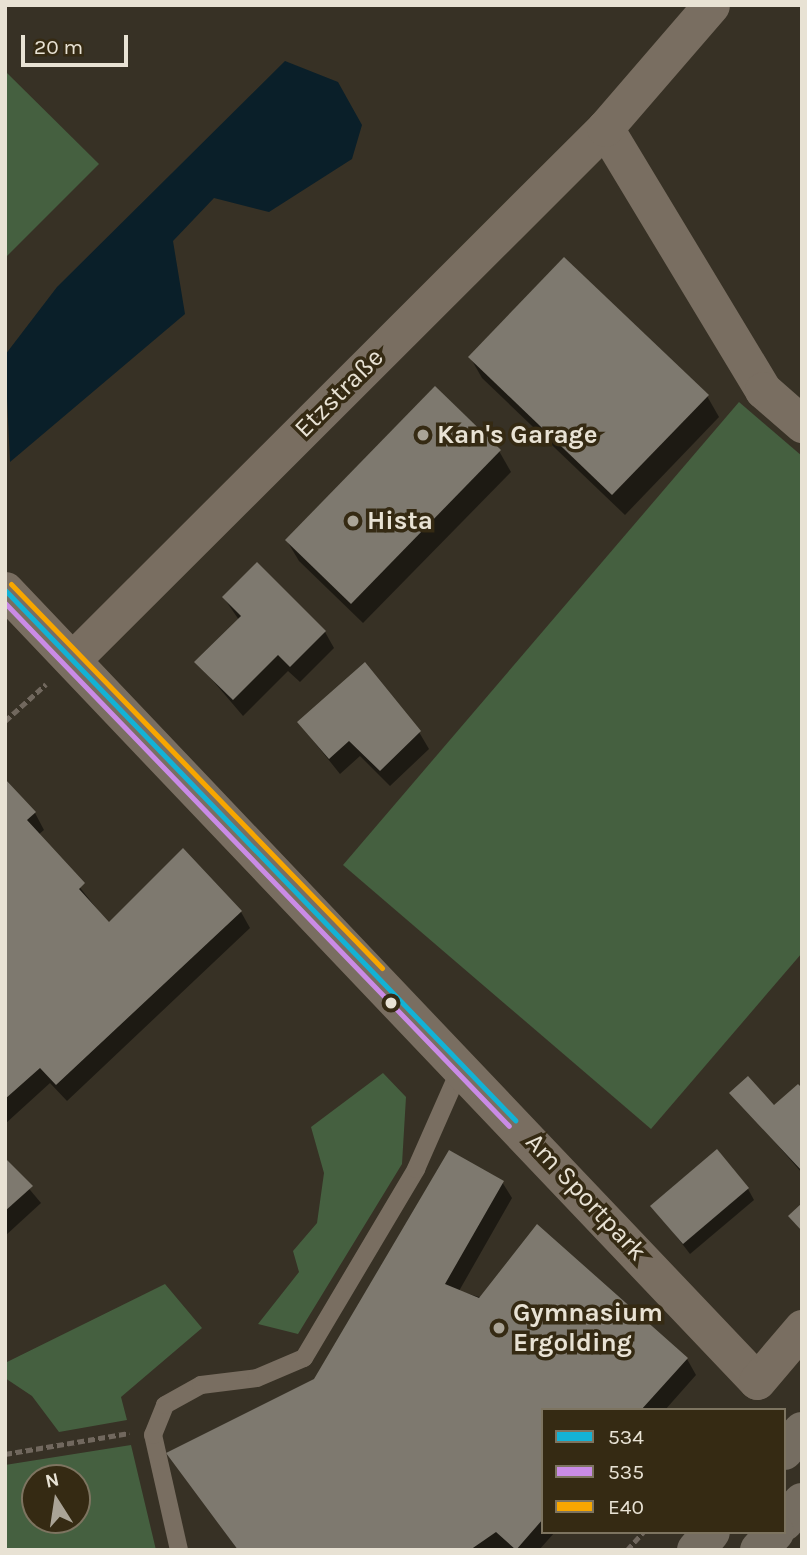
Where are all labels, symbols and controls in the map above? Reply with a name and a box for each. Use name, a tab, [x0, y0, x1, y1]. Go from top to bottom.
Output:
scale bar	[24, 21, 131, 65]
text: 20 m	[34, 35, 83, 59]
street label: Etzstraße	[288, 342, 390, 444]
place label: Kan's Garage	[437, 419, 598, 451]
marker: Kan's Garage	[415, 427, 431, 443]
place label: Hista	[367, 505, 433, 537]
marker: Hista	[345, 513, 361, 529]
unlabelled marker	[384, 996, 398, 1010]
street label: Am Sportpark	[519, 1127, 653, 1267]
place label: Gymnasium Ergolding	[513, 1297, 663, 1358]
marker: Gymnasium Ergolding	[491, 1320, 507, 1336]
legend	[541, 1408, 786, 1534]
text: 534	[608, 1425, 644, 1449]
text: 535	[608, 1460, 644, 1484]
north arrow	[21, 1464, 91, 1534]
text: N	[43, 1468, 61, 1493]
text: E40	[608, 1495, 644, 1519]

